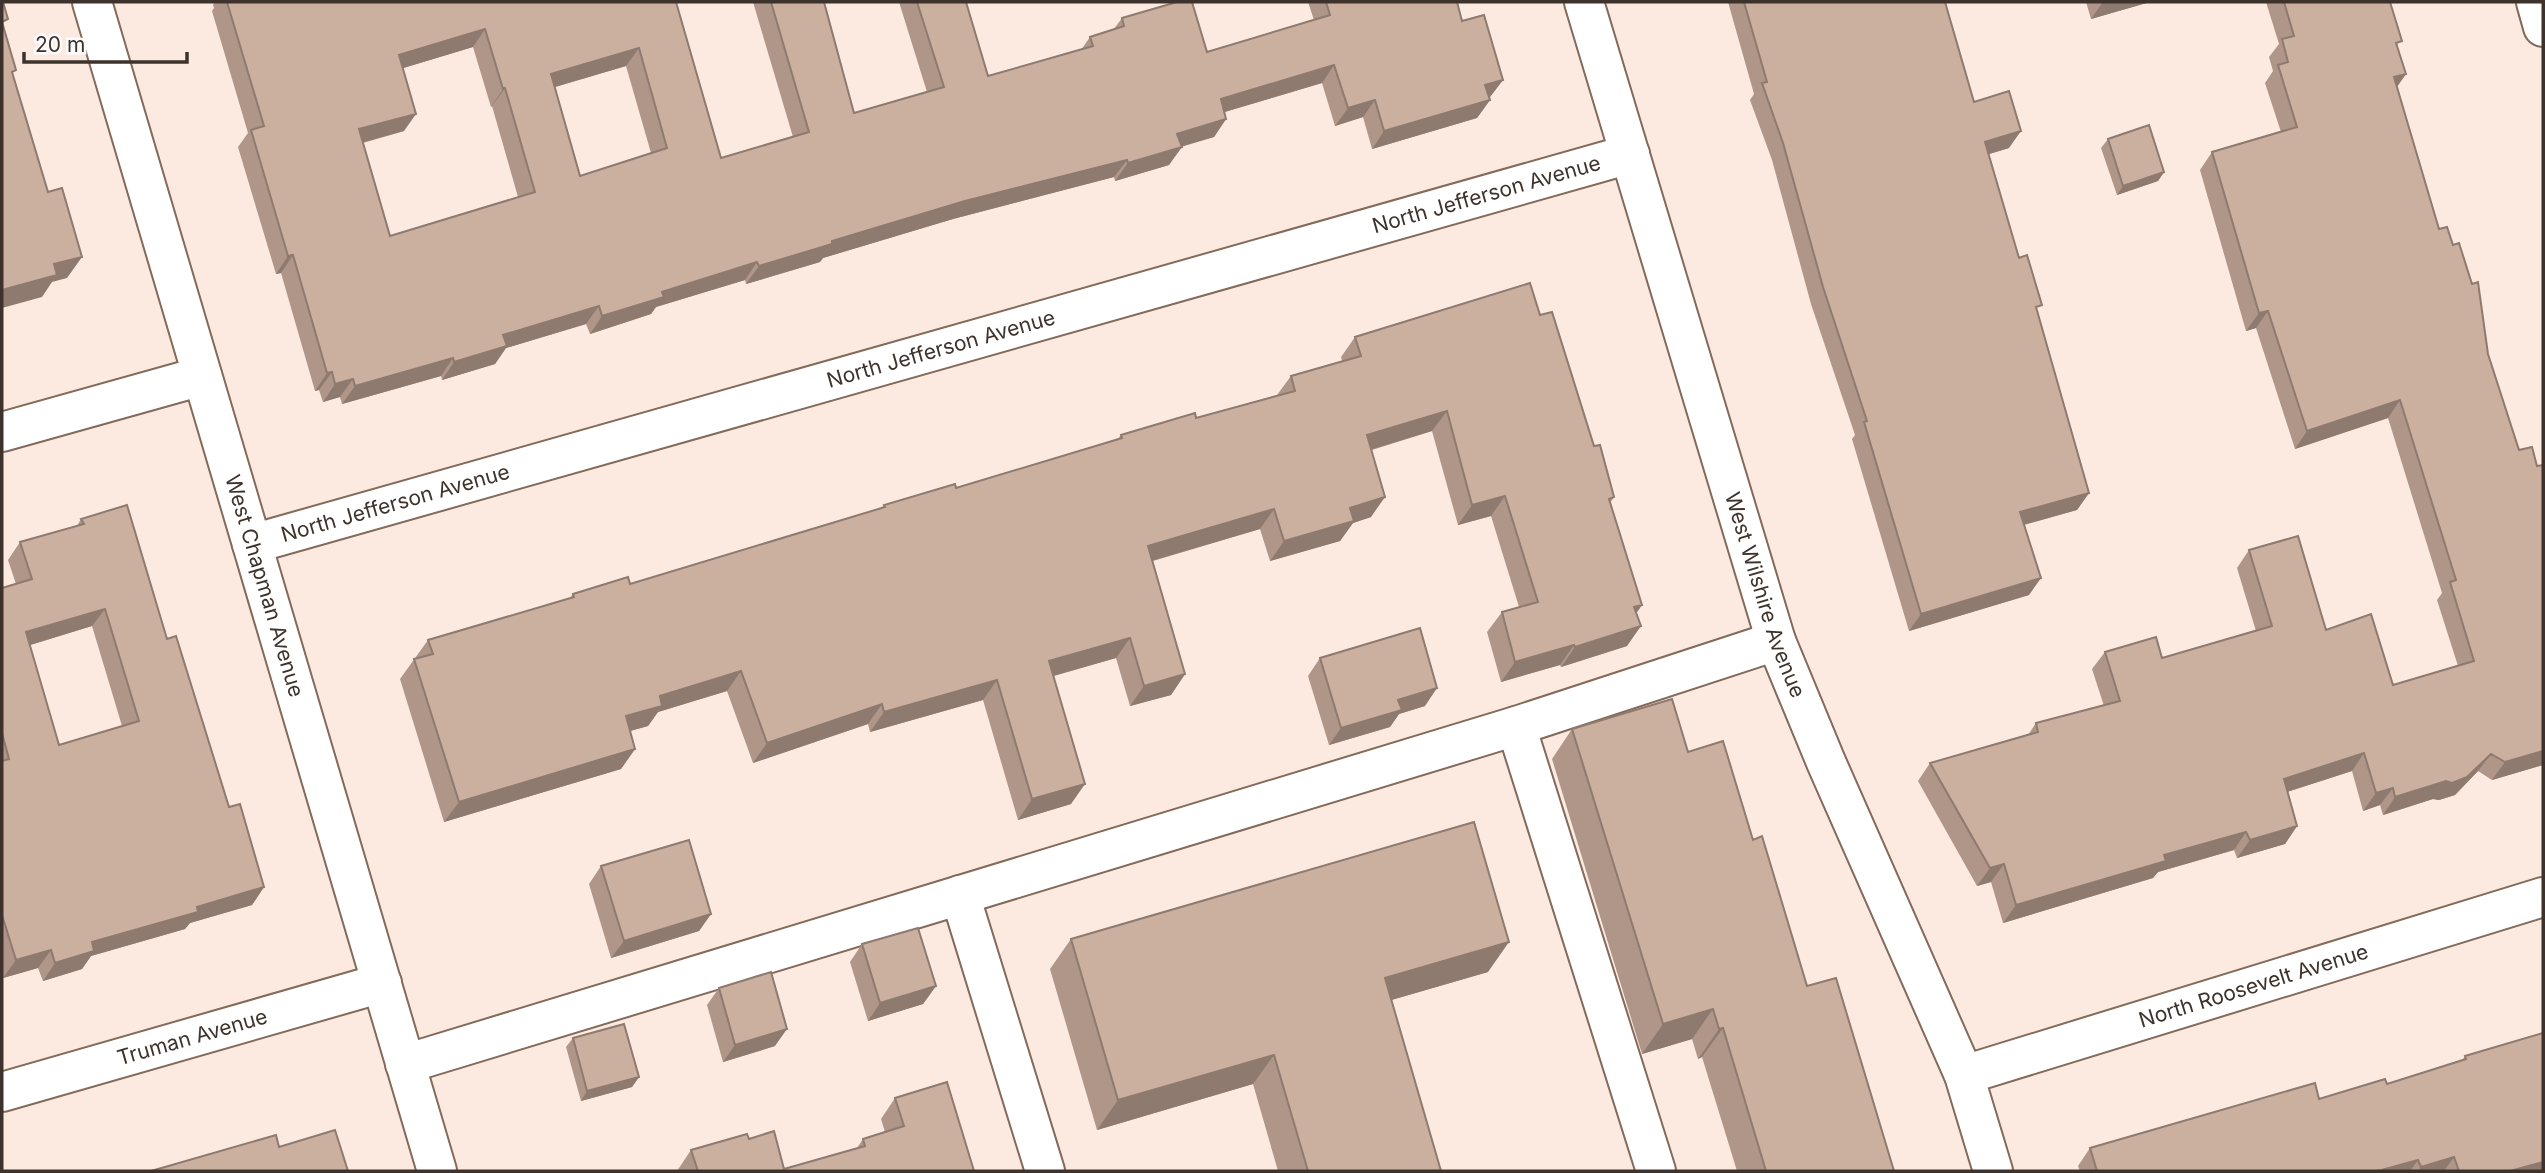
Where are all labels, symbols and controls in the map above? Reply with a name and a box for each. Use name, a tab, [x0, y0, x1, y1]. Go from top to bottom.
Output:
scale bar	[24, 21, 187, 65]
text: 20 m	[35, 32, 85, 57]
street label: North Jefferson Avenue	[1369, 150, 1603, 238]
street label: North Jefferson Avenue	[824, 304, 1058, 393]
street label: North Jefferson Avenue	[278, 459, 512, 547]
street label: West Chapman Avenue	[220, 472, 309, 700]
street label: West Wilshire Avenue	[1720, 489, 1811, 701]
street label: North Roosevelt Avenue	[2136, 938, 2371, 1033]
street label: Truman Avenue	[114, 1004, 270, 1070]

